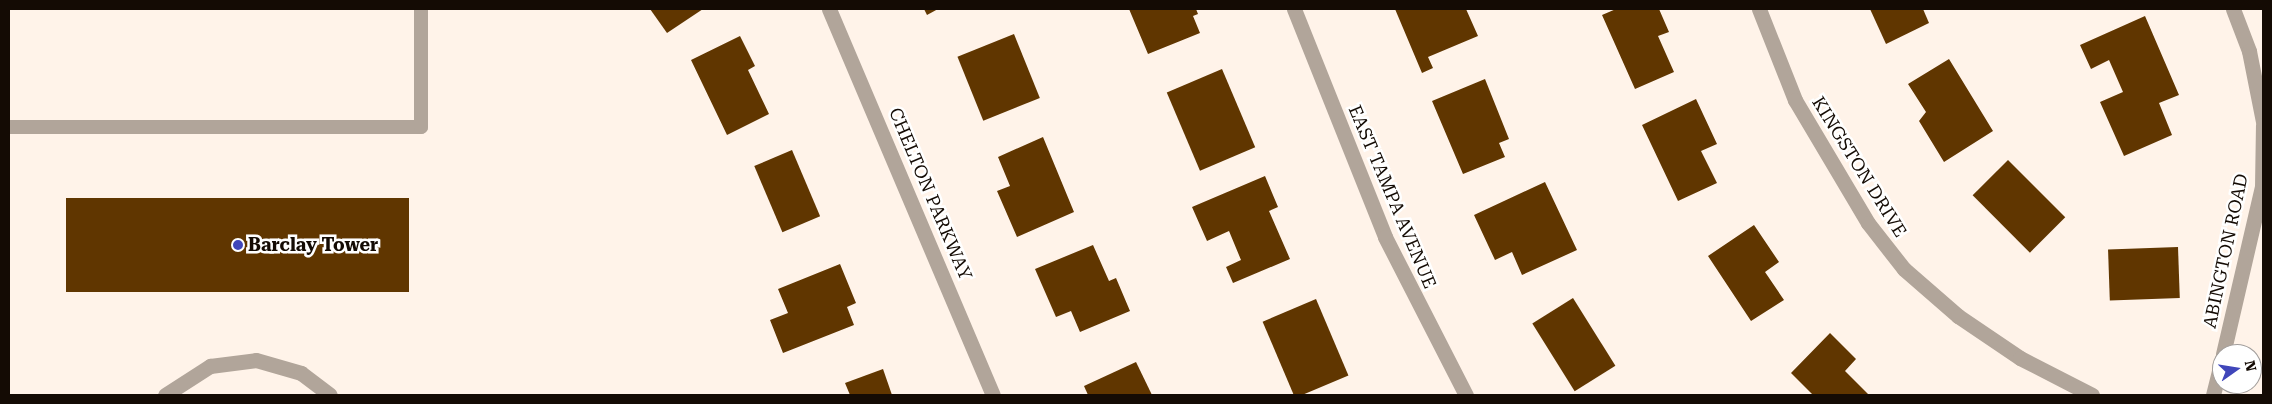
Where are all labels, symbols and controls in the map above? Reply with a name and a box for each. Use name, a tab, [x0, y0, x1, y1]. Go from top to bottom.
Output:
street label: KINGSTON DRIVE	[1807, 93, 1911, 241]
street label: EAST TAMPA AVENUE	[1344, 102, 1440, 292]
street label: CHELTON PARKWAY	[884, 105, 976, 283]
street label: ABINGTON ROAD	[2199, 172, 2253, 330]
place label: Barclay Tower	[248, 234, 378, 256]
marker: Barclay Tower	[232, 239, 244, 251]
north arrow	[2212, 344, 2262, 394]
text: N	[2242, 359, 2260, 373]

